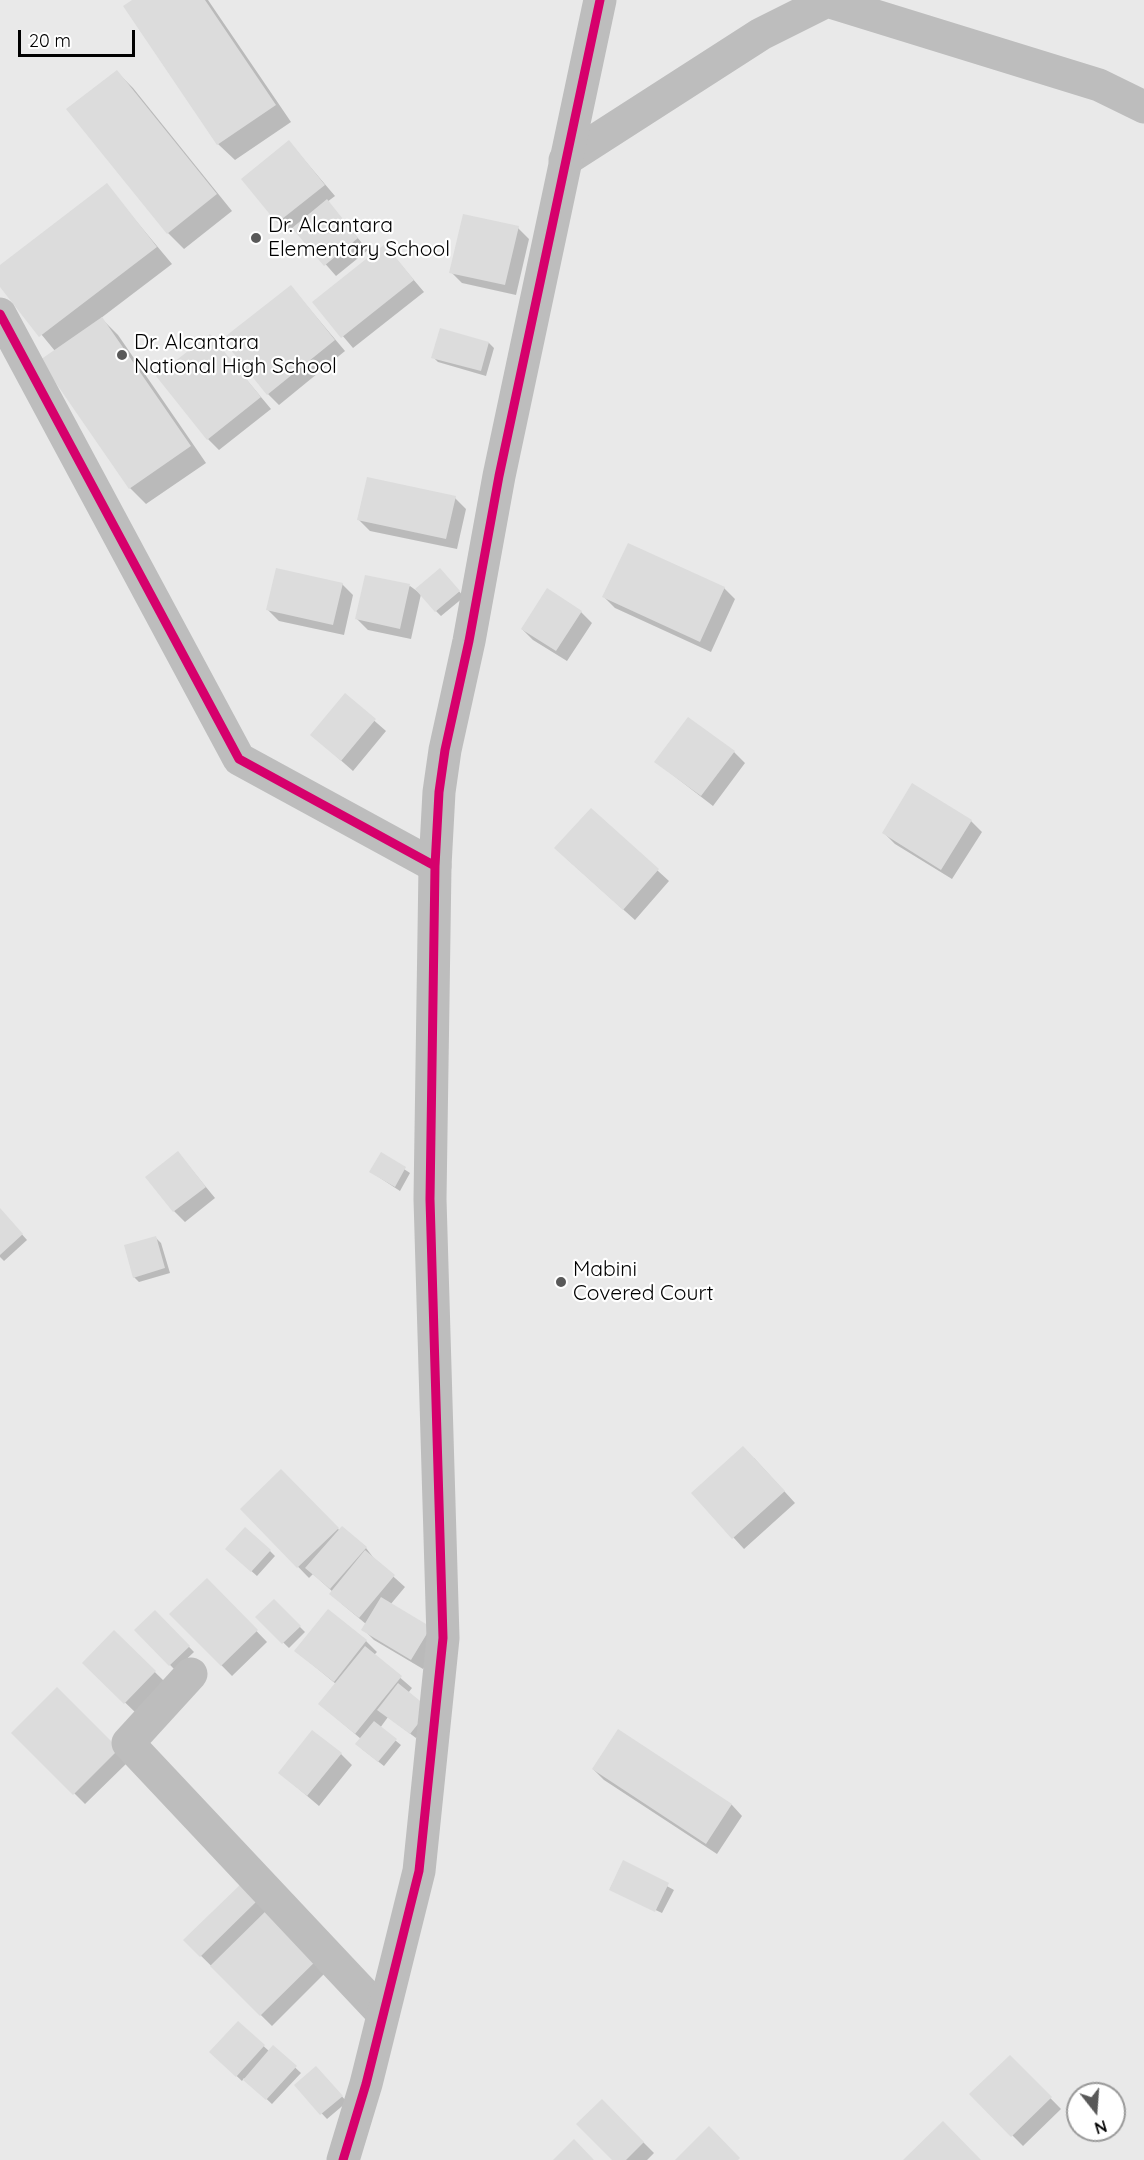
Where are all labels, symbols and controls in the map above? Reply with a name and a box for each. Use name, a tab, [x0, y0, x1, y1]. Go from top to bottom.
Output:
scale bar	[21, 18, 138, 56]
text: 20 m	[29, 29, 71, 52]
place label: Dr. Alcantara Elementary School	[268, 213, 450, 263]
marker: Dr. Alcantara Elementary School	[249, 231, 263, 245]
place label: Dr. Alcantara National High School	[134, 330, 337, 380]
marker: Dr. Alcantara National High School	[115, 348, 129, 362]
place label: Mabini Covered Court	[573, 1257, 714, 1307]
marker: Mabini Covered Court	[554, 1275, 568, 1289]
north arrow	[1066, 2082, 1126, 2142]
text: N	[1092, 2116, 1109, 2139]

